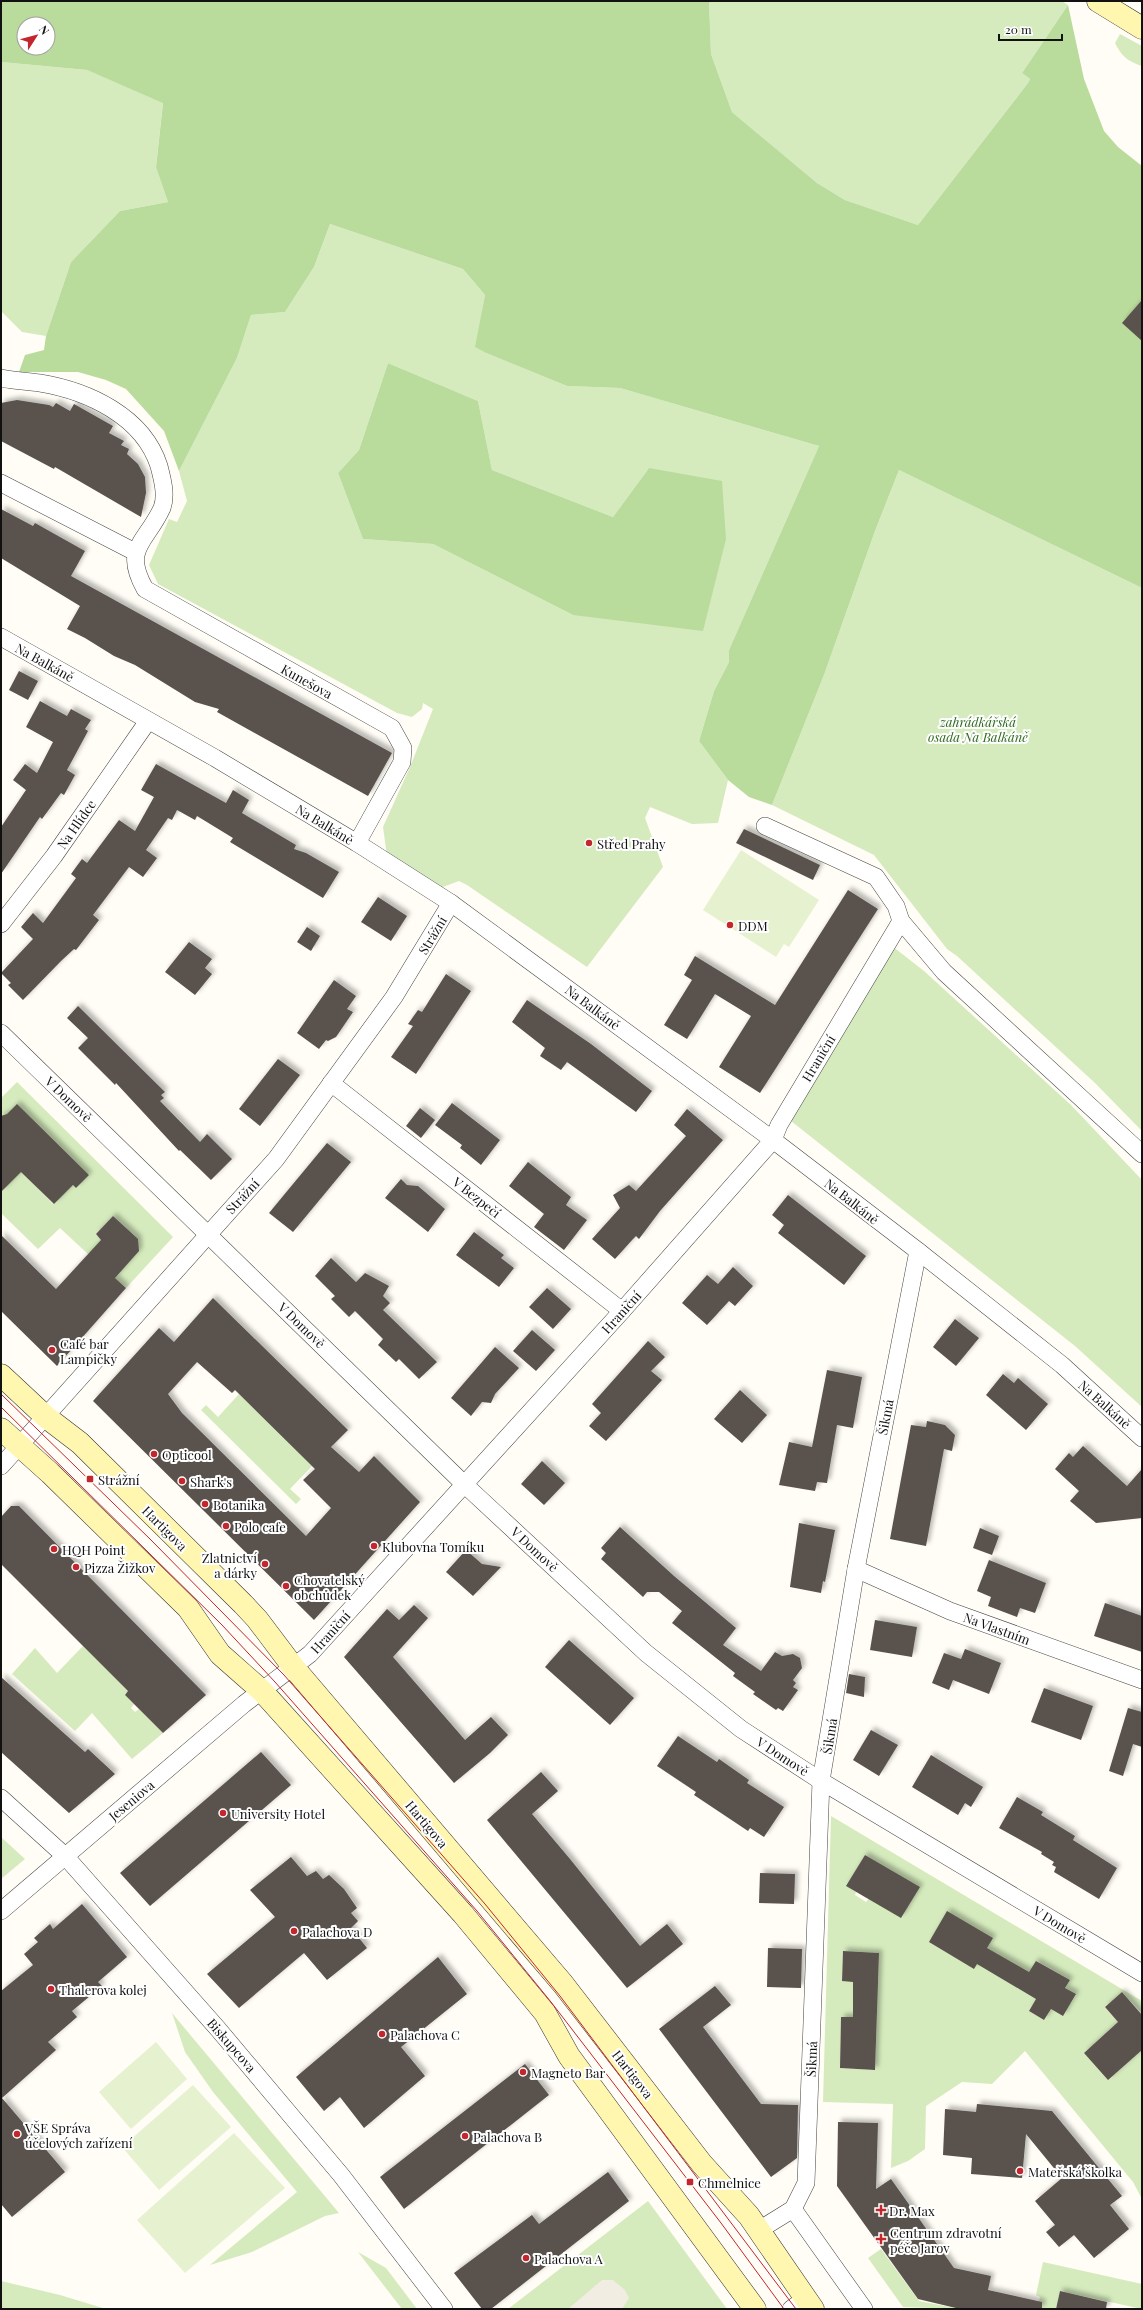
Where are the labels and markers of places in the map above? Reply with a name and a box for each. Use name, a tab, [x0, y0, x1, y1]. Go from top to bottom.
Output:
place label: Střed Prahy	[597, 835, 666, 852]
marker: Střed Prahy	[584, 838, 594, 848]
place label: DDM	[738, 917, 768, 934]
marker: DDM	[725, 920, 735, 930]
place label: Café bar Lampičky	[60, 1335, 117, 1367]
marker: Café bar Lampičky	[47, 1345, 57, 1355]
place label: Opticool	[162, 1446, 212, 1463]
marker: Opticool	[149, 1449, 159, 1459]
place label: Strážní	[98, 1471, 140, 1488]
place label: Shark's	[190, 1473, 232, 1490]
marker: Strážní	[85, 1474, 95, 1484]
marker: Shark's	[177, 1476, 187, 1486]
place label: Botanika	[213, 1496, 265, 1513]
marker: Botanika	[200, 1499, 210, 1509]
place label: Polo cafe	[234, 1518, 286, 1535]
marker: Polo cafe	[221, 1521, 231, 1531]
place label: Klubovna Tomíku	[382, 1538, 485, 1555]
place label: HQH Point	[62, 1541, 126, 1558]
marker: Klubovna Tomíku	[369, 1541, 379, 1551]
marker: HQH Point	[49, 1544, 59, 1554]
place label: Zlatnictví a dárky	[202, 1549, 257, 1581]
place label: Pizza Žižkov	[84, 1559, 156, 1576]
marker: Zlatnictví a dárky	[260, 1559, 270, 1569]
marker: Pizza Žižkov	[71, 1562, 81, 1572]
place label: Chovatelský obchůdek	[294, 1571, 365, 1603]
marker: Chovatelský obchůdek	[281, 1581, 291, 1591]
place label: University Hotel	[231, 1805, 325, 1822]
marker: University Hotel	[218, 1808, 228, 1818]
place label: Palachova D	[302, 1923, 372, 1940]
marker: Palachova D	[289, 1926, 299, 1936]
place label: Thalerova kolej	[59, 1981, 147, 1998]
marker: Thalerova kolej	[46, 1984, 56, 1994]
place label: Palachova C	[390, 2026, 460, 2043]
marker: Palachova C	[377, 2029, 387, 2039]
place label: Magneto Bar	[531, 2064, 605, 2081]
marker: Magneto Bar	[518, 2067, 528, 2077]
place label: VŠE Správa účelových zařízení	[24, 2119, 133, 2151]
place label: Palachova B	[473, 2128, 542, 2145]
marker: VŠE Správa účelových zařízení	[12, 2129, 22, 2139]
marker: Palachova B	[460, 2131, 470, 2141]
place label: Mateřská školka	[1028, 2163, 1122, 2180]
marker: Mateřská školka	[1015, 2166, 1025, 2176]
place label: Chmelnice	[698, 2174, 761, 2191]
marker: Chmelnice	[685, 2177, 695, 2187]
place label: Dr. Max	[889, 2202, 935, 2219]
marker: Dr. Max	[876, 2205, 886, 2215]
place label: Centrum zdravotní péče Jarov	[890, 2224, 1002, 2256]
marker: Centrum zdravotní péče Jarov	[875, 2233, 887, 2245]
place label: Palachova A	[534, 2250, 604, 2267]
marker: Palachova A	[521, 2253, 531, 2263]

